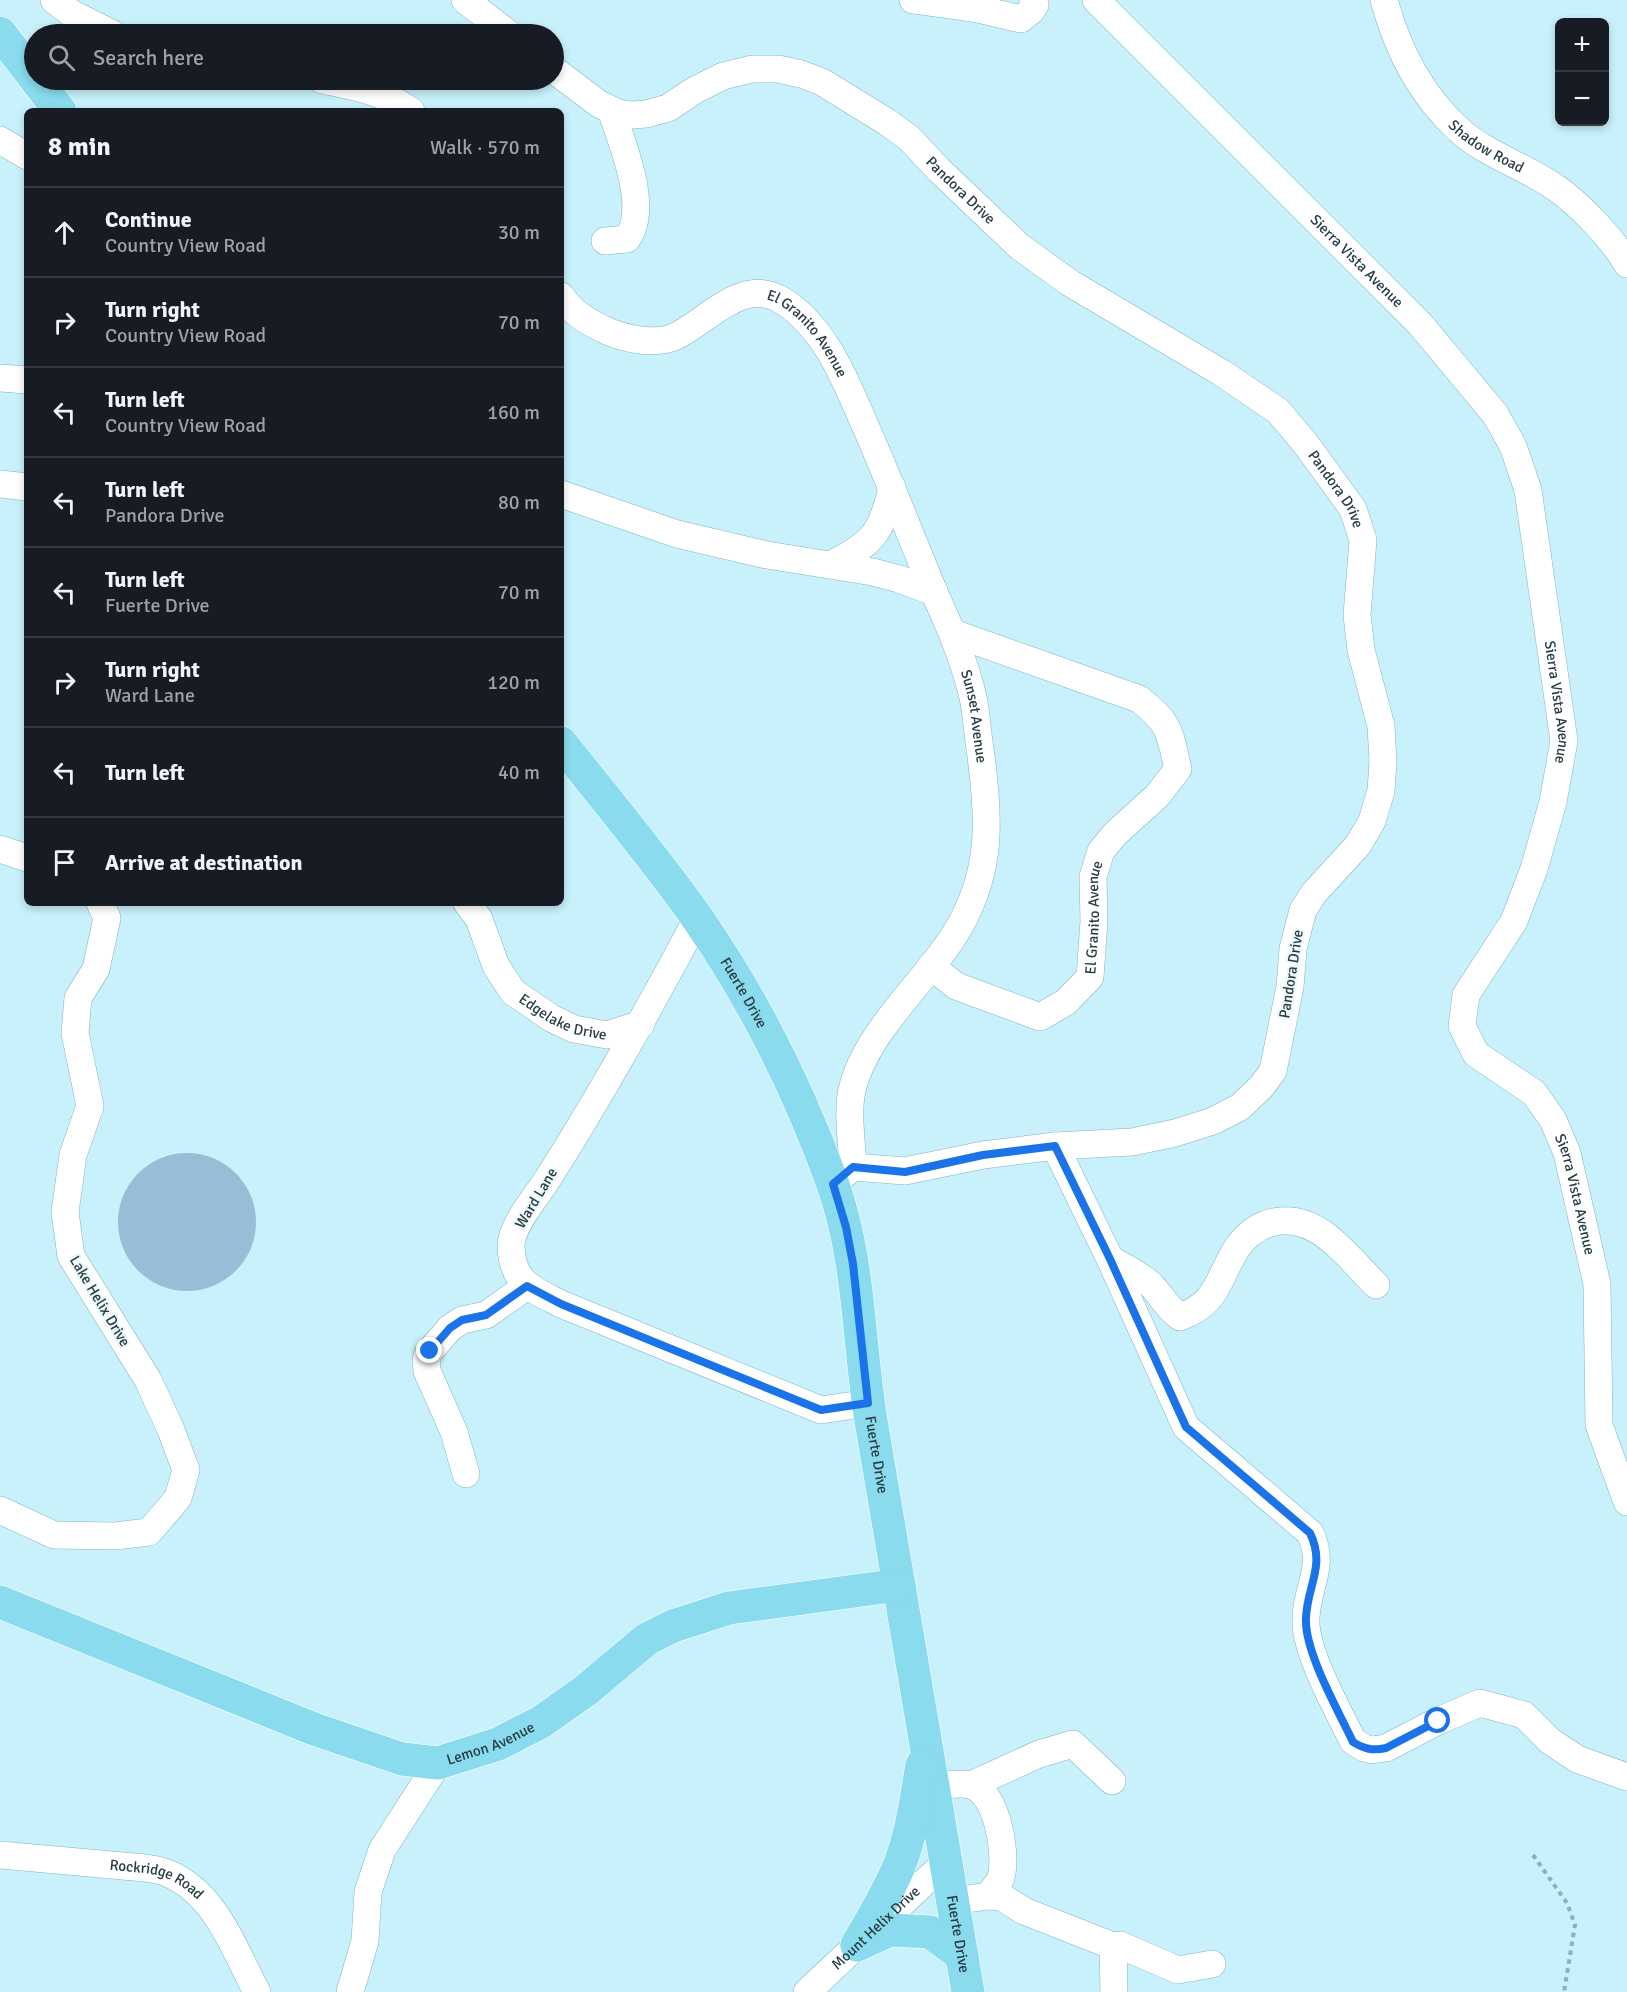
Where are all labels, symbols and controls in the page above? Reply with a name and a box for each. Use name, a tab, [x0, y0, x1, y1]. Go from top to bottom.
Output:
map controls	[1555, 18, 1609, 126]
button: +	[1555, 18, 1609, 72]
search box	[24, 24, 564, 90]
icon: search	[45, 41, 78, 74]
text: Search here	[93, 44, 204, 71]
button: −	[1555, 72, 1609, 126]
street label: Shadow Road	[1445, 116, 1527, 177]
text: 8 min	[48, 131, 111, 163]
text: Walk · 570 m	[430, 135, 540, 160]
street label: Pandora Drive	[922, 153, 999, 228]
text: Continue	[105, 206, 192, 233]
street label: Sierra Vista Avenue	[1307, 211, 1407, 311]
icon: ahead	[48, 216, 81, 249]
text: 30 m	[498, 220, 540, 245]
text: Country View Road	[105, 233, 266, 258]
street label: El Granito Avenue	[765, 286, 851, 380]
text: Turn right	[105, 296, 200, 323]
icon: right	[48, 306, 81, 339]
text: 70 m	[498, 310, 540, 335]
text: Country View Road	[105, 323, 266, 348]
text: Turn left	[105, 386, 185, 413]
icon: left	[48, 396, 81, 429]
text: 160 m	[487, 400, 540, 425]
text: Country View Road	[105, 413, 266, 438]
street label: Pandora Drive	[1304, 447, 1367, 530]
text: Turn left	[105, 476, 185, 503]
icon: left	[48, 486, 81, 519]
text: 80 m	[498, 490, 540, 515]
text: Pandora Drive	[105, 503, 224, 528]
text: Turn left	[105, 566, 185, 593]
icon: left	[48, 576, 81, 609]
text: 70 m	[498, 580, 540, 605]
text: Fuerte Drive	[105, 593, 210, 618]
street label: Sierra Vista Avenue	[1541, 640, 1573, 765]
text: Turn right	[105, 656, 200, 683]
icon: right	[48, 666, 81, 699]
street label: Sunset Avenue	[957, 667, 991, 764]
text: 120 m	[487, 670, 540, 695]
text: Ward Lane	[105, 683, 195, 708]
icon: left	[48, 756, 81, 789]
text: Turn left	[105, 759, 185, 786]
text: 40 m	[498, 760, 540, 785]
icon: arrive	[48, 846, 81, 879]
text: Arrive at destination	[105, 849, 302, 876]
street label: El Granito Avenue	[1081, 858, 1107, 975]
street label: Pandora Drive	[1275, 928, 1307, 1020]
street label: Fuerte Drive	[716, 954, 771, 1031]
street label: Edgelake Drive	[516, 990, 608, 1044]
street label: Sierra Vista Avenue	[1551, 1131, 1599, 1256]
street label: Ward Lane	[511, 1164, 561, 1232]
street label: Lake Helix Drive	[66, 1252, 134, 1350]
route end	[416, 1337, 442, 1363]
street label: Fuerte Drive	[861, 1415, 892, 1495]
route start	[1424, 1707, 1450, 1733]
street label: Lemon Avenue	[444, 1718, 537, 1769]
street label: Rockridge Road	[109, 1856, 207, 1903]
street label: Mount Helix Drive	[828, 1882, 924, 1974]
street label: Fuerte Drive	[943, 1894, 974, 1974]

